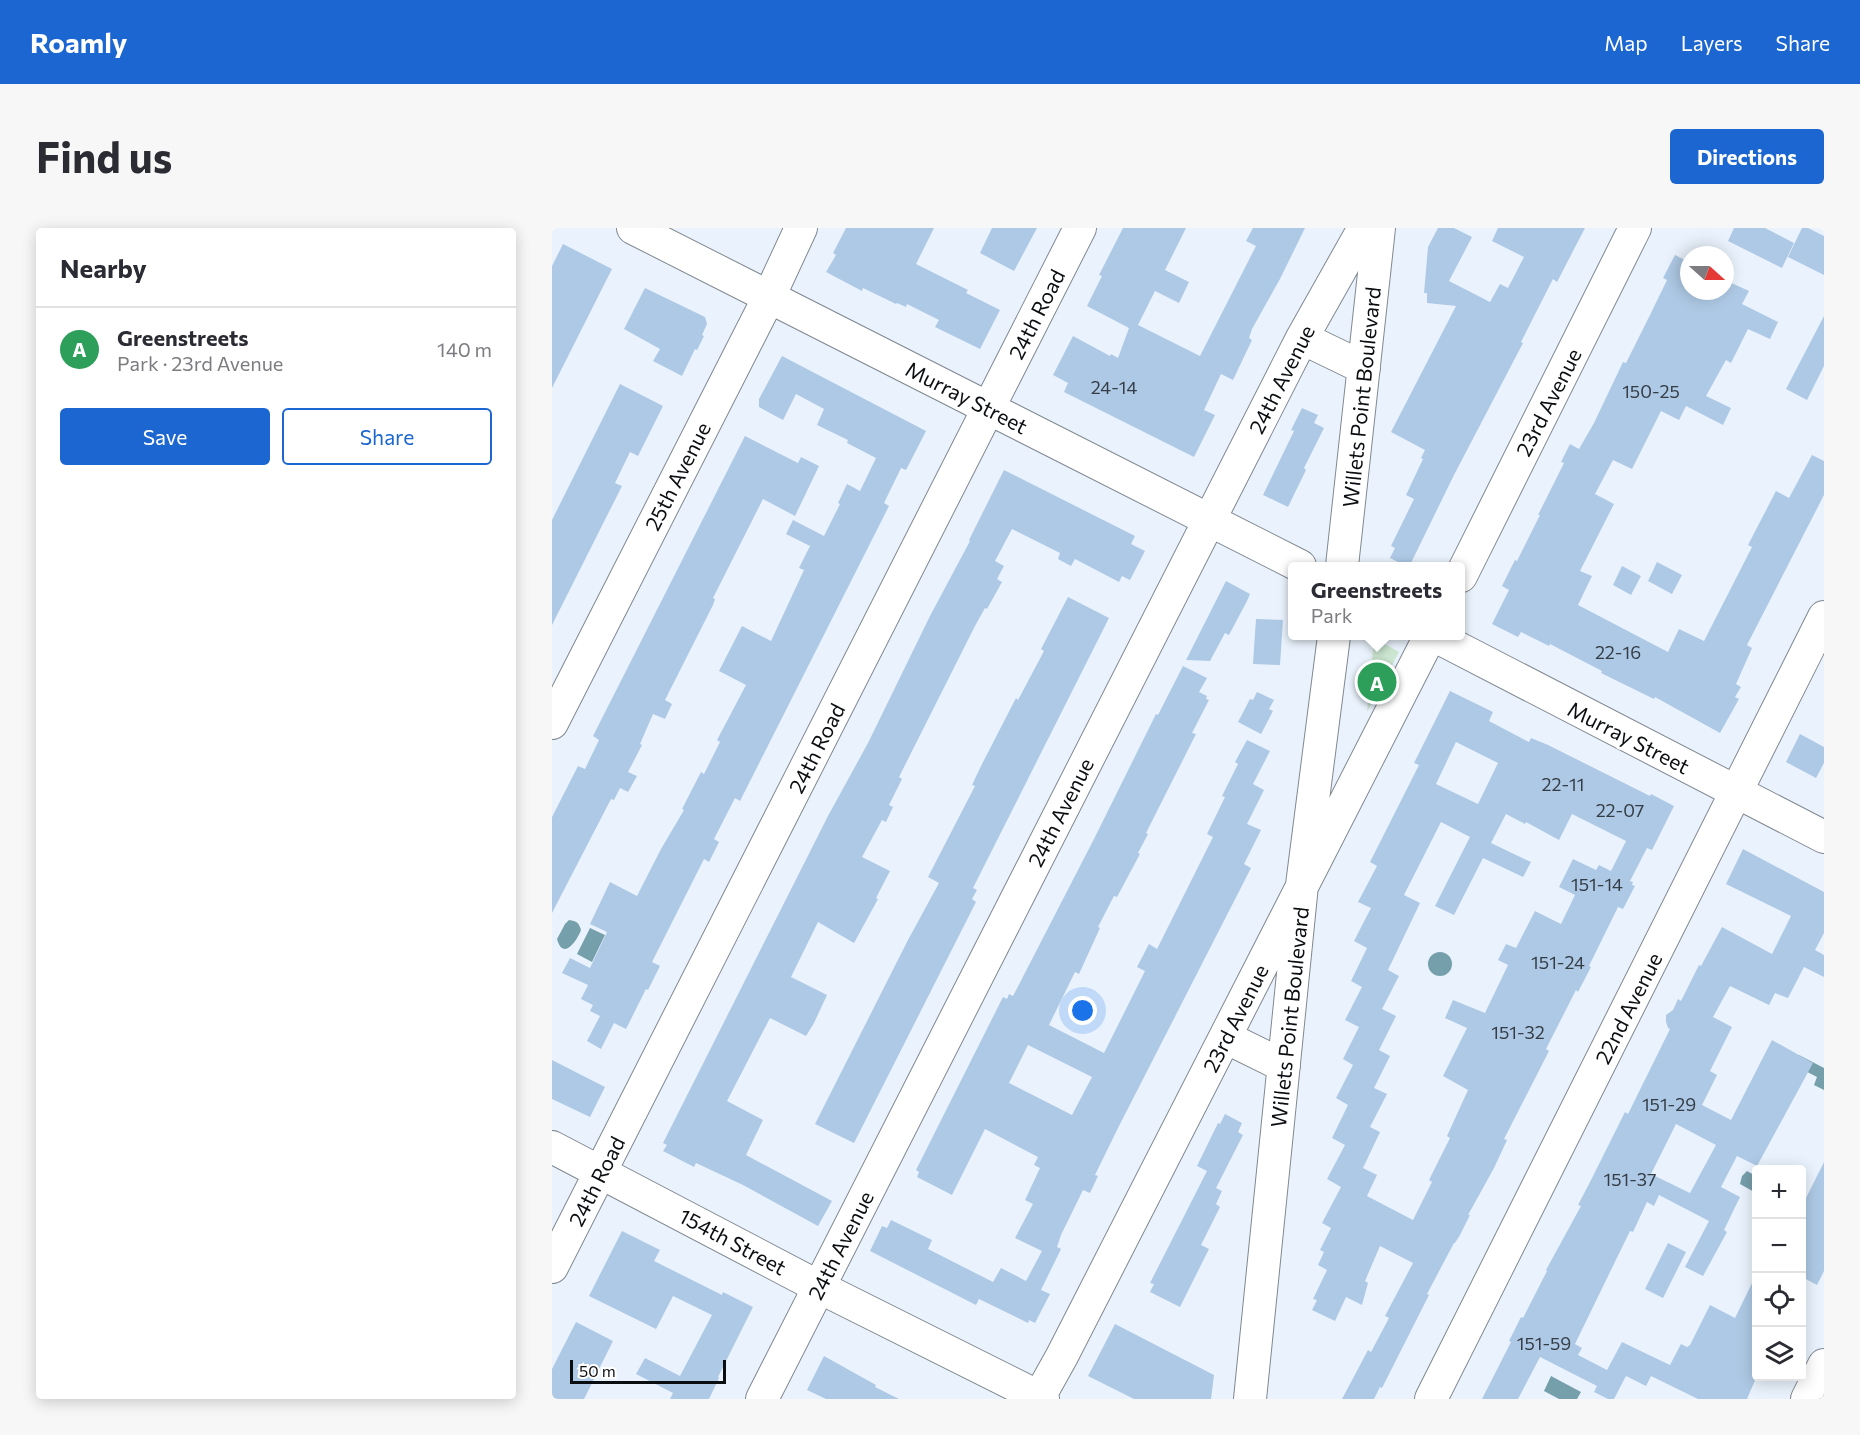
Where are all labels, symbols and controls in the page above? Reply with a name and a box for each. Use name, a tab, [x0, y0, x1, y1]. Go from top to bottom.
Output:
text: Roamly	[30, 25, 127, 59]
text: Map	[1604, 30, 1648, 55]
text: Layers	[1681, 30, 1743, 55]
text: Share	[1776, 30, 1830, 55]
button: Directions	[1670, 129, 1824, 184]
text: Find us	[36, 130, 172, 182]
north arrow	[1680, 246, 1734, 300]
text: Nearby	[60, 252, 147, 283]
street label: 24th Road	[1003, 265, 1069, 363]
street label: Willets Point Boulevard	[1337, 285, 1385, 509]
street label: 24th Avenue	[1243, 321, 1319, 437]
text: Greenstreets	[117, 324, 249, 351]
text: A	[72, 337, 87, 361]
text: 140 m	[437, 337, 492, 361]
street label: 23rd Avenue	[1510, 344, 1586, 460]
text: Park · 23rd Avenue	[117, 351, 283, 375]
street label: Murray Street	[902, 356, 1032, 438]
house number: 24-14	[1091, 376, 1137, 398]
house number: 150-25	[1622, 380, 1680, 402]
button: Save	[60, 408, 270, 465]
button: Share	[282, 408, 492, 465]
street label: 25th Avenue	[639, 418, 715, 534]
popup	[1288, 562, 1465, 640]
text: Greenstreets	[1311, 576, 1442, 603]
text: Park	[1311, 603, 1353, 627]
house number: 22-16	[1595, 641, 1641, 663]
pin: A	[1358, 660, 1396, 704]
street label: Murray Street	[1564, 696, 1694, 778]
street label: 24th Road	[783, 699, 849, 797]
street label: 24th Avenue	[1022, 754, 1098, 870]
house number: 22-11	[1542, 773, 1584, 795]
house number: 22-07	[1596, 799, 1644, 821]
house number: 151-14	[1571, 873, 1623, 895]
street label: Willets Point Boulevard	[1265, 905, 1313, 1129]
street label: 22nd Avenue	[1589, 948, 1667, 1068]
house number: 151-24	[1531, 951, 1585, 973]
street label: 23rd Avenue	[1197, 960, 1273, 1076]
your location	[1068, 996, 1097, 1025]
house number: 151-32	[1491, 1021, 1545, 1043]
house number: 151-29	[1642, 1093, 1696, 1115]
street label: 24th Road	[563, 1132, 629, 1230]
map controls	[1752, 1165, 1806, 1381]
button: +	[1752, 1165, 1806, 1219]
house number: 151-37	[1603, 1168, 1657, 1190]
street label: 24th Avenue	[802, 1187, 878, 1303]
street label: 154th Street	[675, 1202, 791, 1280]
button: −	[1752, 1219, 1806, 1273]
button: locate	[1752, 1273, 1806, 1327]
button: layers	[1752, 1327, 1806, 1381]
house number: 151-59	[1517, 1332, 1571, 1354]
scale bar	[570, 1357, 726, 1384]
text: 50 m	[579, 1361, 616, 1380]

